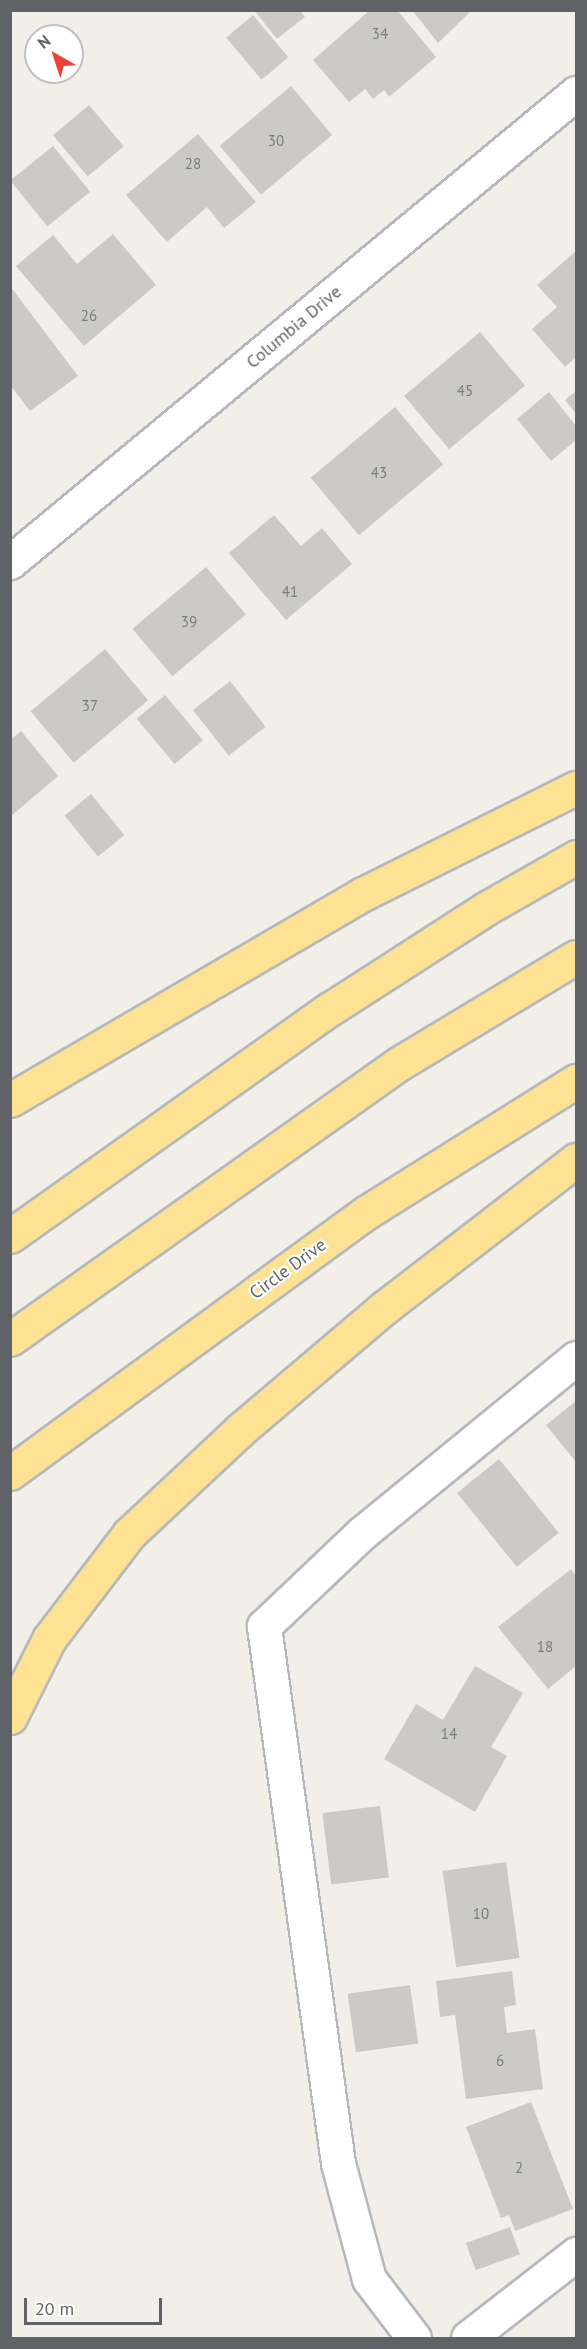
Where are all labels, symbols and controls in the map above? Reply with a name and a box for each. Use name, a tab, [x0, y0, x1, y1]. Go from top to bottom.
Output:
north arrow	[24, 24, 84, 84]
house number: 34	[372, 25, 388, 43]
text: N	[34, 30, 54, 53]
house number: 30	[268, 132, 284, 150]
house number: 28	[185, 155, 201, 173]
street label: Columbia Drive	[242, 281, 346, 373]
house number: 26	[81, 307, 97, 325]
house number: 45	[457, 382, 473, 400]
house number: 43	[371, 464, 387, 482]
house number: 41	[282, 583, 298, 601]
house number: 39	[181, 613, 197, 631]
house number: 37	[82, 697, 98, 715]
street label: Circle Drive	[246, 1234, 330, 1304]
house number: 18	[537, 1638, 553, 1656]
house number: 14	[441, 1725, 457, 1743]
house number: 10	[473, 1905, 489, 1923]
house number: 6	[496, 2052, 504, 2070]
house number: 2	[515, 2159, 523, 2177]
scale bar	[27, 2286, 165, 2324]
text: 20 m	[35, 2297, 74, 2320]

